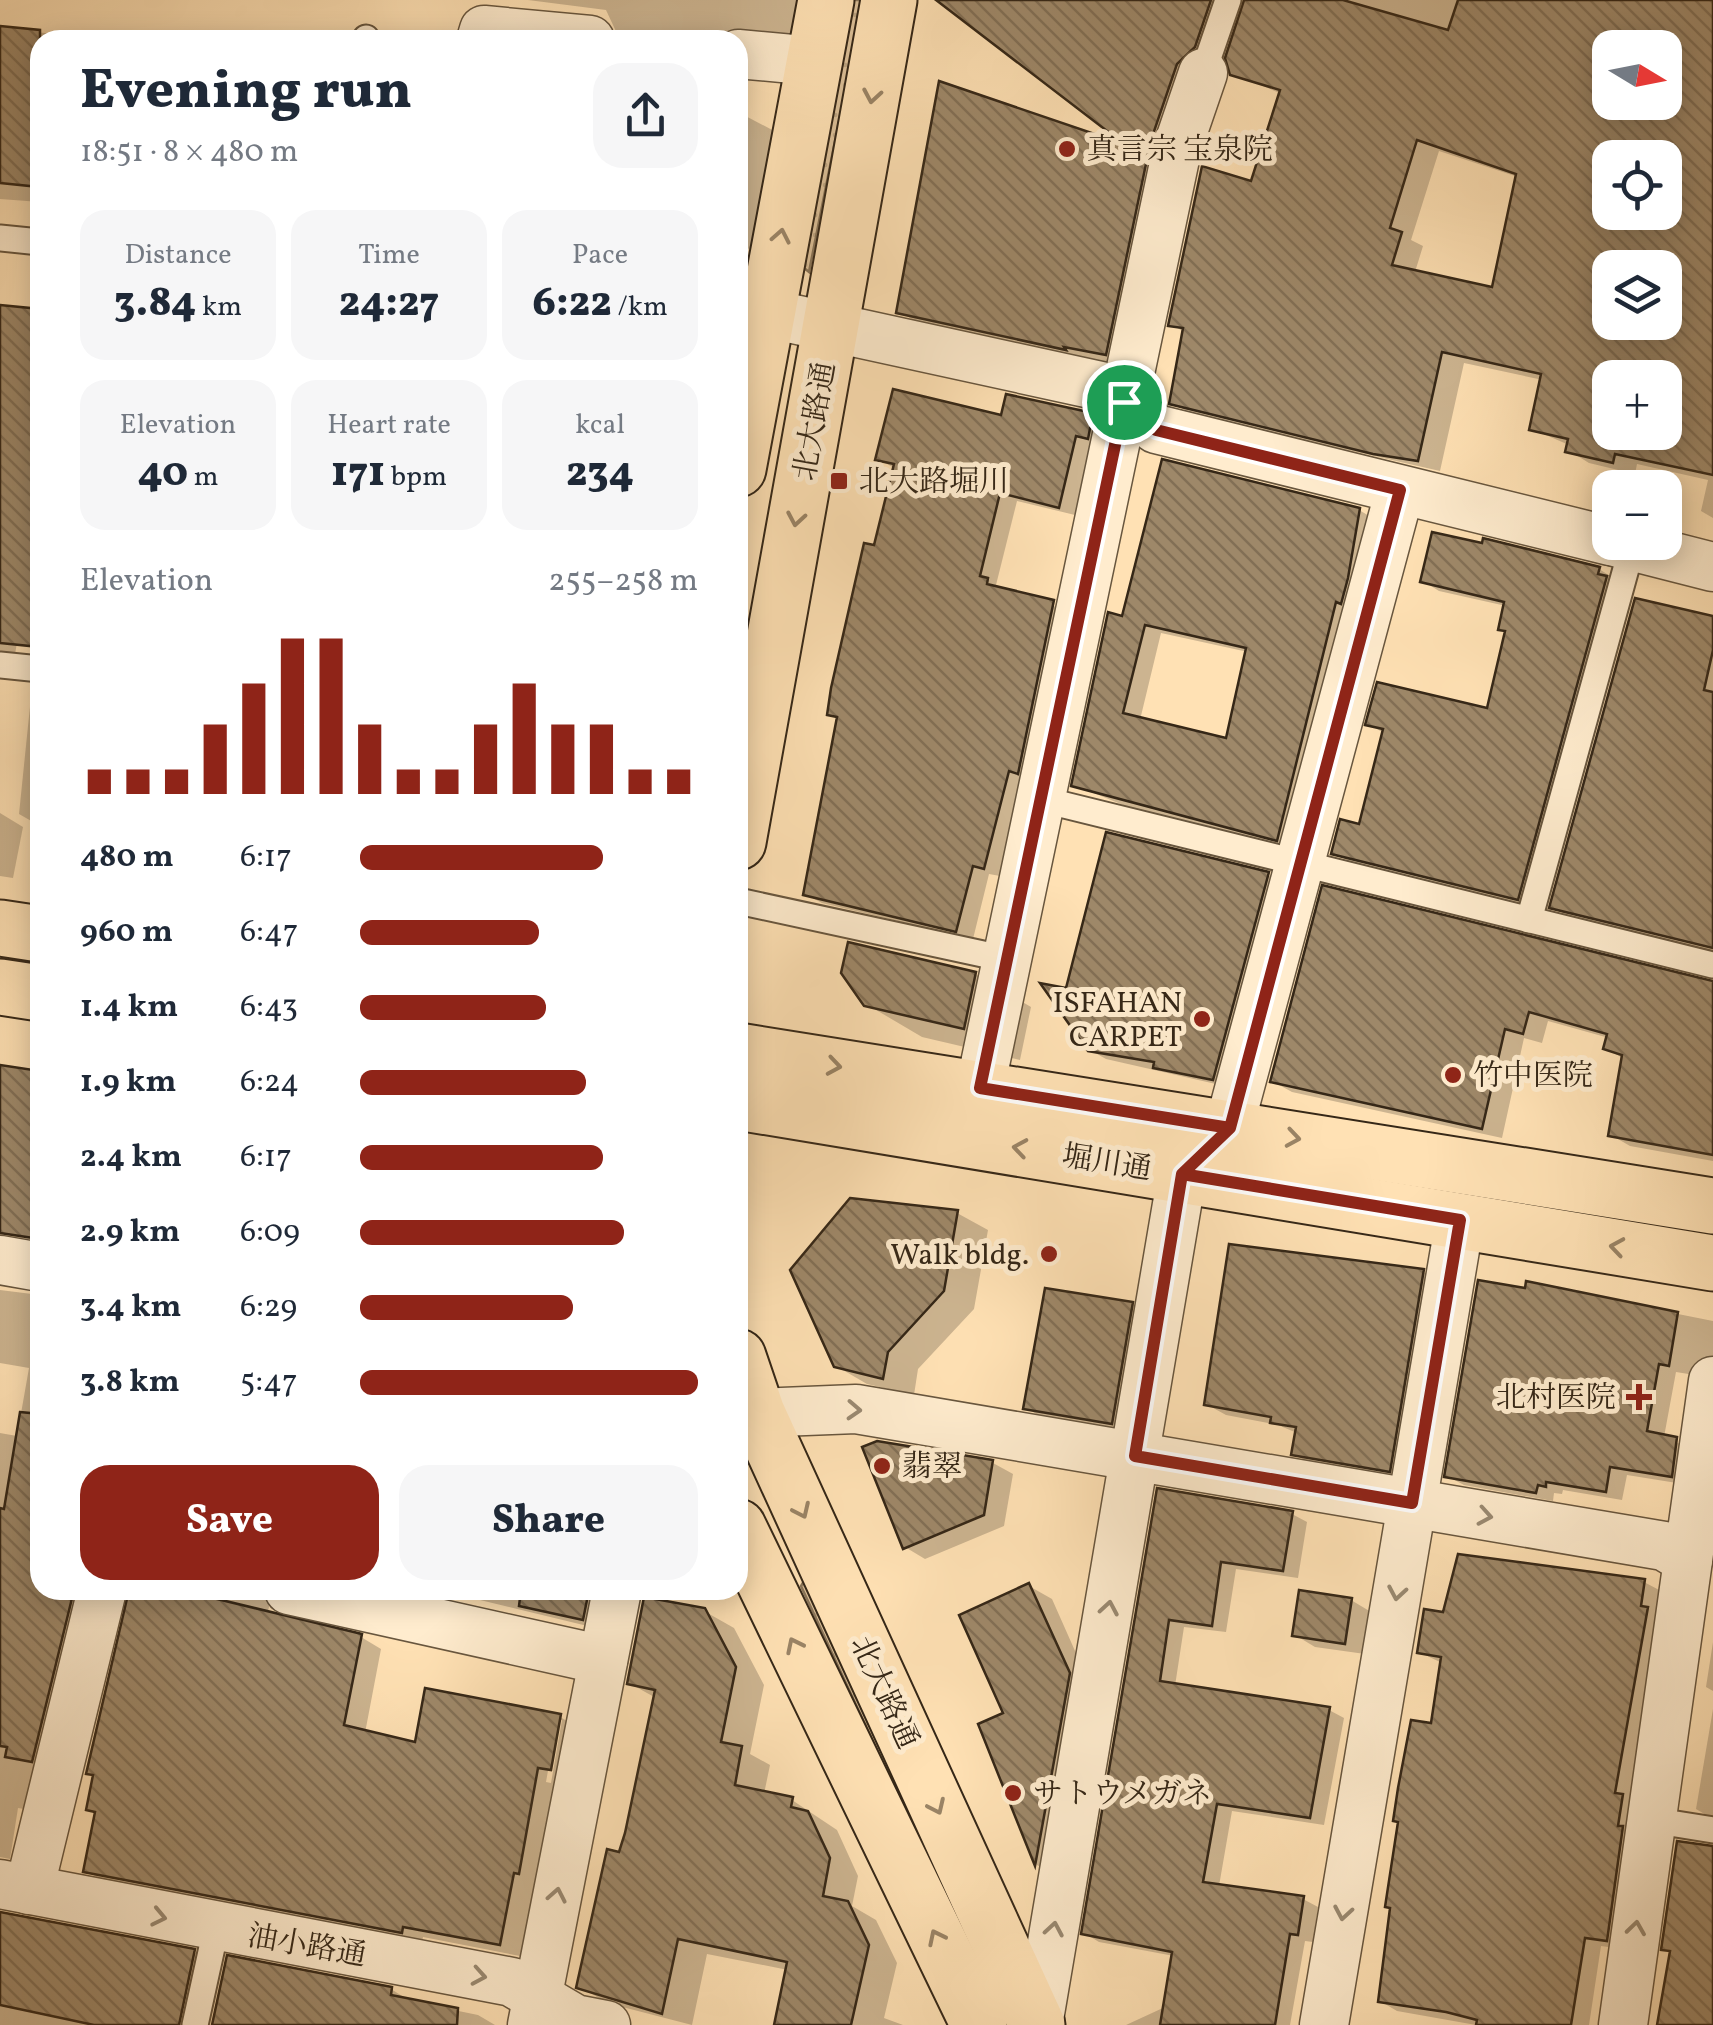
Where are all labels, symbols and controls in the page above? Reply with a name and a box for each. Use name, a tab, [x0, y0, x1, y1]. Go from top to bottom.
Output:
north arrow	[1592, 30, 1682, 120]
map controls	[1592, 30, 1682, 560]
text: Evening run	[80, 55, 412, 131]
button: share	[593, 63, 698, 168]
one-way arrow	[862, 88, 883, 104]
place label: 真言宗 宝泉院	[1087, 130, 1273, 172]
text: 18:51 · 8 × 480 m	[80, 131, 298, 175]
marker: 真言宗 宝泉院	[1056, 138, 1078, 160]
button: locate	[1592, 140, 1682, 230]
one-way arrow	[770, 227, 791, 244]
text: Distance	[124, 236, 232, 275]
text: Time	[358, 236, 420, 275]
text: Pace	[572, 236, 628, 275]
button: layers	[1592, 250, 1682, 340]
text: 3.84	[114, 275, 196, 334]
text: 24:27	[339, 275, 439, 334]
text: 6:22	[532, 275, 612, 334]
text: km	[196, 288, 242, 327]
text: /km	[612, 288, 668, 327]
street label: 北大路通	[785, 359, 847, 484]
pin	[1082, 360, 1167, 445]
button: +	[1592, 360, 1682, 450]
icon: arrive	[1097, 375, 1152, 430]
text: Elevation	[120, 406, 236, 445]
text: Heart rate	[327, 406, 451, 445]
text: kcal	[575, 406, 625, 445]
text: 40	[137, 445, 188, 504]
text: 171	[331, 445, 385, 504]
text: 234	[566, 445, 634, 504]
text: m	[188, 458, 219, 497]
text: bpm	[385, 458, 447, 497]
place label: 北大路堀川	[859, 462, 1009, 504]
marker: 北大路堀川	[828, 470, 850, 492]
button: −	[1592, 470, 1682, 560]
one-way arrow	[786, 511, 807, 527]
text: Elevation	[80, 560, 213, 604]
text: 255–258 m	[548, 560, 698, 604]
text: 480 m	[80, 836, 174, 880]
text: 6:17	[240, 836, 292, 880]
text: 960 m	[80, 911, 173, 955]
text: 6:47	[240, 911, 298, 955]
place label: ISFAHAN CARPET	[1053, 983, 1182, 1059]
text: 1.4 km	[80, 986, 178, 1030]
text: 6:43	[240, 986, 298, 1030]
marker: ISFAHAN CARPET	[1191, 1008, 1213, 1030]
one-way arrow	[826, 1055, 842, 1076]
place label: 竹中医院	[1473, 1056, 1593, 1098]
text: 1.9 km	[80, 1061, 176, 1105]
text: 6:24	[240, 1061, 299, 1105]
marker: 竹中医院	[1442, 1064, 1464, 1086]
one-way arrow	[1285, 1127, 1302, 1148]
text: 2.4 km	[80, 1136, 182, 1180]
text: 6:17	[240, 1136, 292, 1180]
street label: 堀川通	[1059, 1136, 1154, 1192]
one-way arrow	[1012, 1138, 1028, 1159]
text: 2.9 km	[80, 1211, 180, 1255]
text: 6:09	[240, 1211, 300, 1255]
place label: Walk bldg.	[890, 1235, 1029, 1277]
one-way arrow	[1609, 1237, 1625, 1258]
marker: Walk bldg.	[1038, 1243, 1060, 1265]
text: 3.4 km	[80, 1286, 182, 1330]
text: 6:29	[240, 1286, 297, 1330]
text: 3.8 km	[80, 1361, 180, 1405]
text: 5:47	[240, 1361, 298, 1405]
place label: 北村医院	[1496, 1378, 1616, 1420]
marker: 北村医院	[1626, 1384, 1652, 1410]
one-way arrow	[847, 1399, 863, 1420]
place label: 翡翠	[902, 1447, 962, 1489]
marker: 翡翠	[871, 1455, 893, 1477]
button: Save	[80, 1465, 379, 1580]
button: Share	[399, 1465, 698, 1580]
one-way arrow	[789, 1501, 809, 1519]
one-way arrow	[1477, 1505, 1494, 1526]
one-way arrow	[1387, 1584, 1408, 1601]
one-way arrow	[1098, 1600, 1119, 1617]
street label: 北大路通	[839, 1630, 928, 1756]
one-way arrow	[787, 1637, 807, 1655]
place label: サトウメガネ	[1033, 1774, 1212, 1816]
marker: サトウメガネ	[1002, 1782, 1024, 1804]
one-way arrow	[925, 1797, 945, 1815]
one-way arrow	[546, 1887, 567, 1904]
one-way arrow	[1333, 1905, 1354, 1921]
one-way arrow	[151, 1906, 168, 1927]
street label: 油小路通	[244, 1916, 369, 1978]
one-way arrow	[1625, 1920, 1646, 1937]
one-way arrow	[1043, 1921, 1064, 1937]
one-way arrow	[929, 1930, 949, 1948]
one-way arrow	[471, 1965, 487, 1986]

